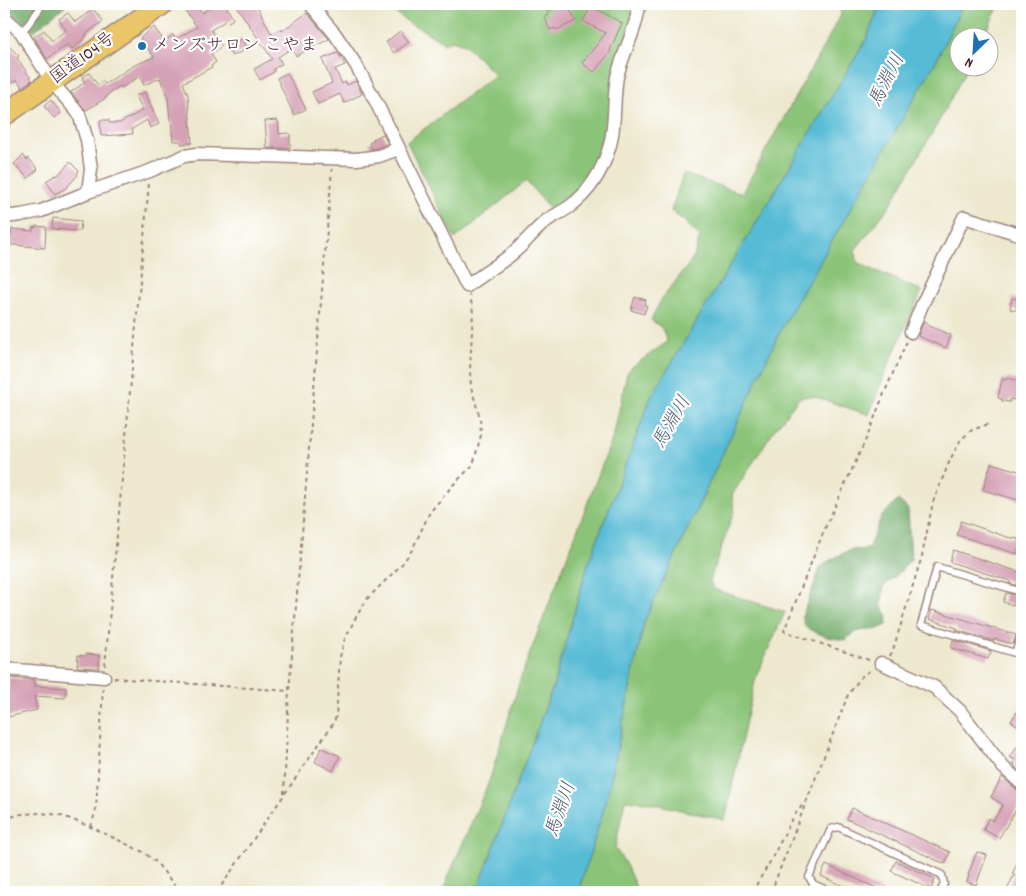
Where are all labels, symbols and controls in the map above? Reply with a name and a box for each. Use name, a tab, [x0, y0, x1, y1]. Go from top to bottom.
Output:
street label: 国道104号	[45, 27, 121, 91]
north arrow	[948, 28, 998, 78]
place label: メンズサロン こやま	[152, 34, 318, 59]
marker: メンズサロン こやま	[136, 40, 148, 52]
water label: 馬淵川	[863, 49, 913, 113]
text: N	[962, 51, 977, 72]
water label: 馬淵川	[647, 392, 699, 454]
water label: 馬淵川	[540, 779, 584, 841]

